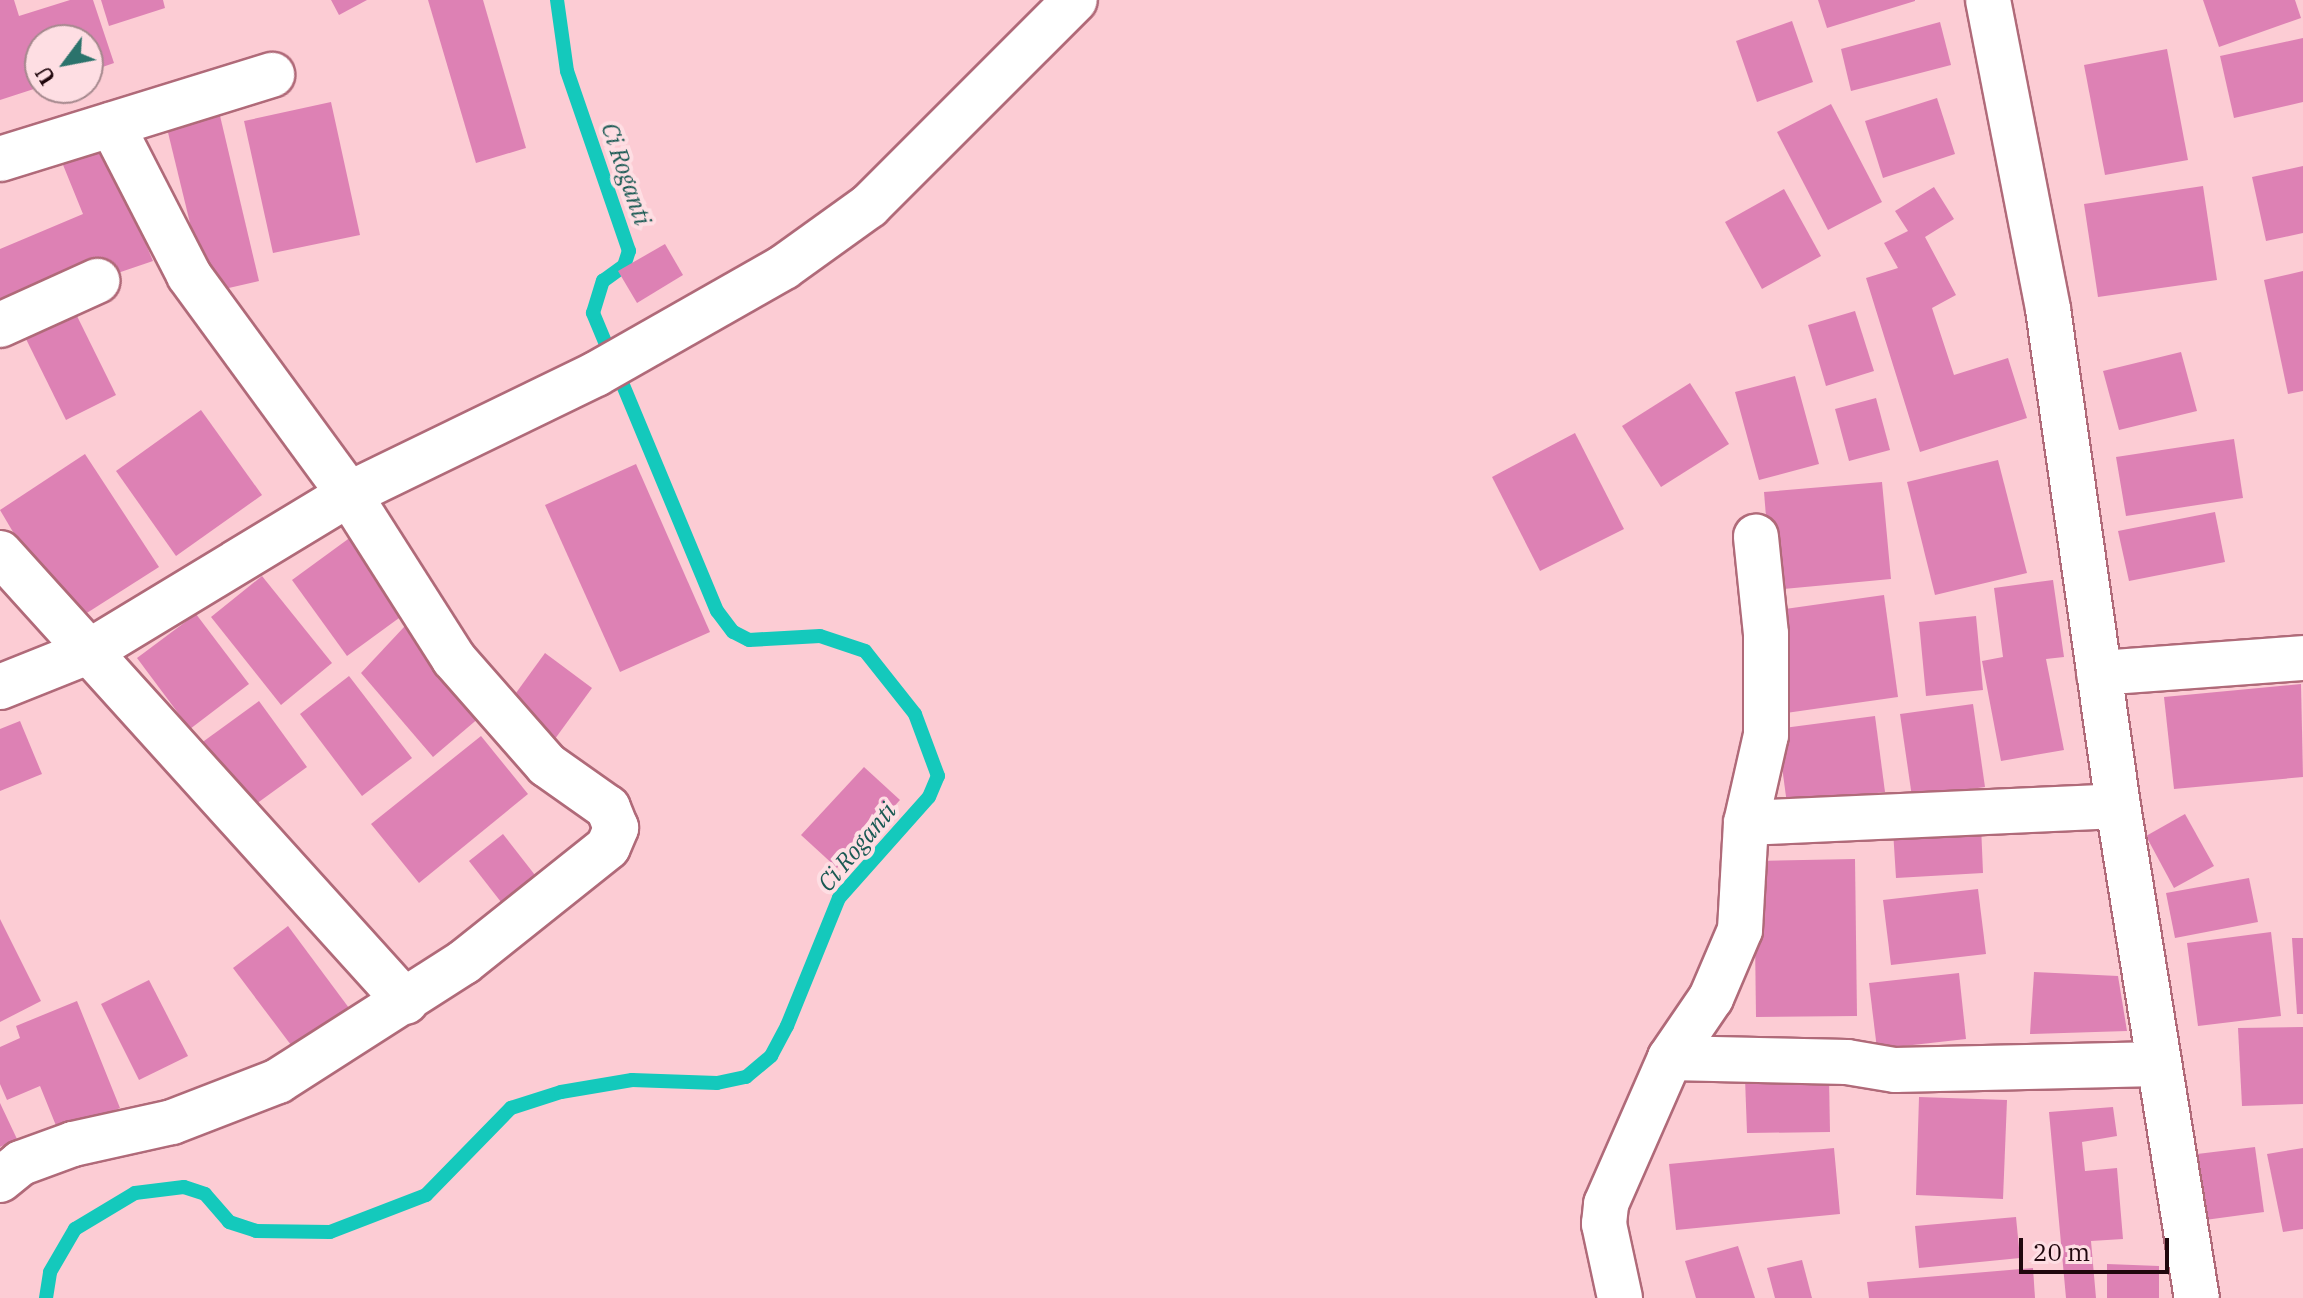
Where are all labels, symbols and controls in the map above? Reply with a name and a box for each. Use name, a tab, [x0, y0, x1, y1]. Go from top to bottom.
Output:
north arrow	[24, 24, 104, 104]
text: U	[28, 61, 62, 91]
water label: Ci Roganti	[595, 119, 657, 229]
water label: Ci Roganti	[812, 797, 902, 897]
scale bar	[2023, 1222, 2173, 1272]
text: 20 m	[2033, 1236, 2090, 1268]

